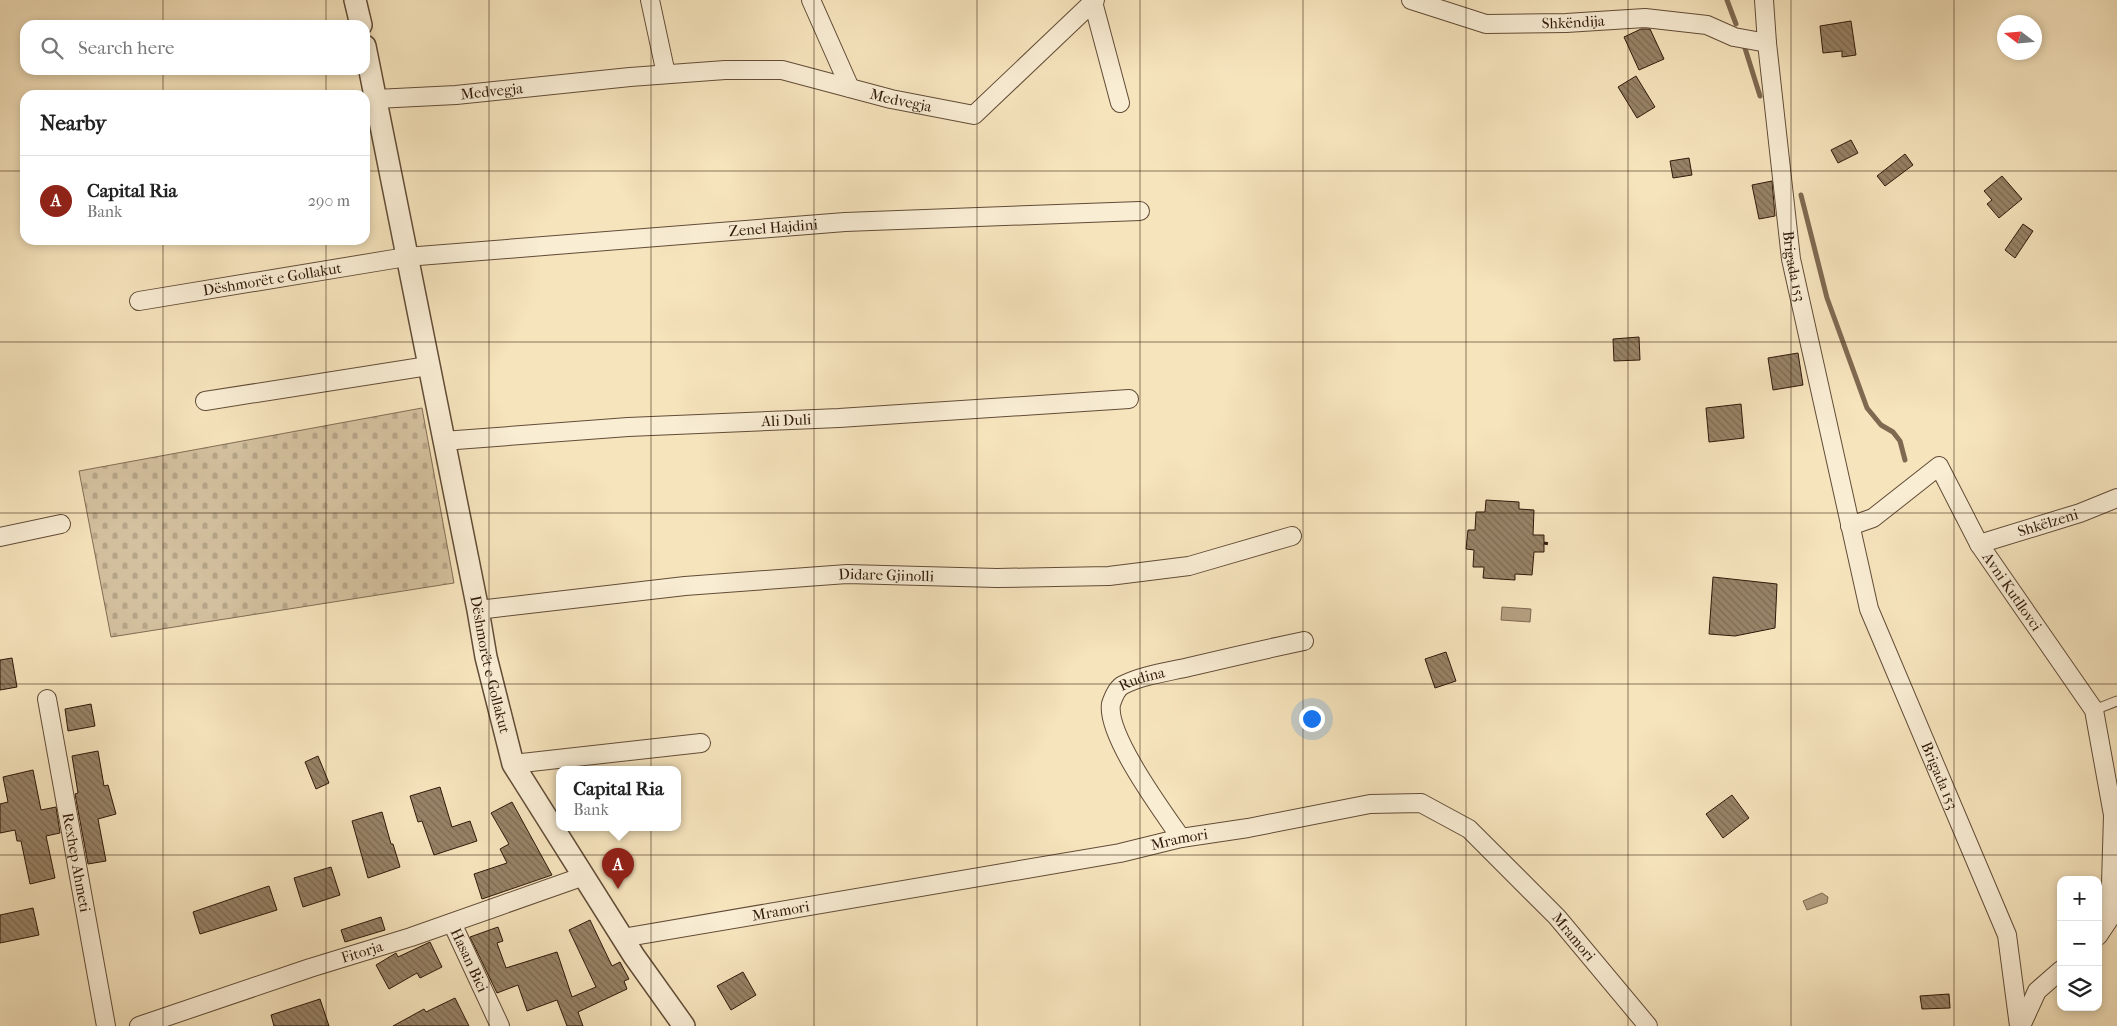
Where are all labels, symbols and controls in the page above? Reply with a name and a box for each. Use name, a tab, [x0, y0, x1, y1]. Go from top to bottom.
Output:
street label: Shkëndija	[1542, 11, 1606, 32]
north arrow	[1997, 15, 2042, 60]
search box	[20, 20, 370, 75]
icon: search	[38, 34, 66, 62]
text: Search here	[78, 37, 174, 59]
street label: Medvegja	[460, 79, 525, 103]
street label: Medvegja	[868, 85, 934, 116]
text: Nearby	[40, 111, 106, 135]
text: Capital Ria	[87, 180, 177, 202]
text: A	[51, 191, 61, 210]
text: 290 m	[308, 191, 350, 210]
text: Bank	[87, 202, 122, 221]
street label: Zenel Hajdini	[728, 215, 819, 240]
street label: Brigada 153	[1779, 230, 1809, 303]
street label: Dëshmorët e Gollakut	[201, 259, 344, 299]
street label: Ali Duli	[760, 410, 812, 430]
street label: Shkëlzeni	[2015, 505, 2081, 541]
street label: Avni Kutllovci	[1978, 548, 2046, 635]
street label: Didare Gjinolli	[838, 565, 935, 585]
street label: Dëshmorët e Gollakut	[466, 594, 514, 736]
street label: Rudina	[1116, 663, 1167, 695]
your location	[1299, 706, 1325, 732]
street label: Brigada 153	[1917, 739, 1962, 812]
popup	[556, 766, 681, 831]
text: Capital Ria	[573, 778, 664, 800]
text: Bank	[573, 800, 609, 819]
street label: Rexhep Ahmeti	[59, 811, 94, 914]
street label: Mramori	[1149, 825, 1209, 854]
pin: A	[602, 848, 634, 889]
map controls	[2057, 876, 2102, 1011]
button: +	[2057, 876, 2102, 921]
street label: Mramori	[751, 897, 811, 925]
street label: Mramori	[1548, 909, 1599, 965]
button: −	[2057, 921, 2102, 966]
street label: Hasan Bici	[447, 925, 492, 995]
street label: Fitorja	[339, 937, 386, 967]
button: layers	[2057, 966, 2102, 1011]

